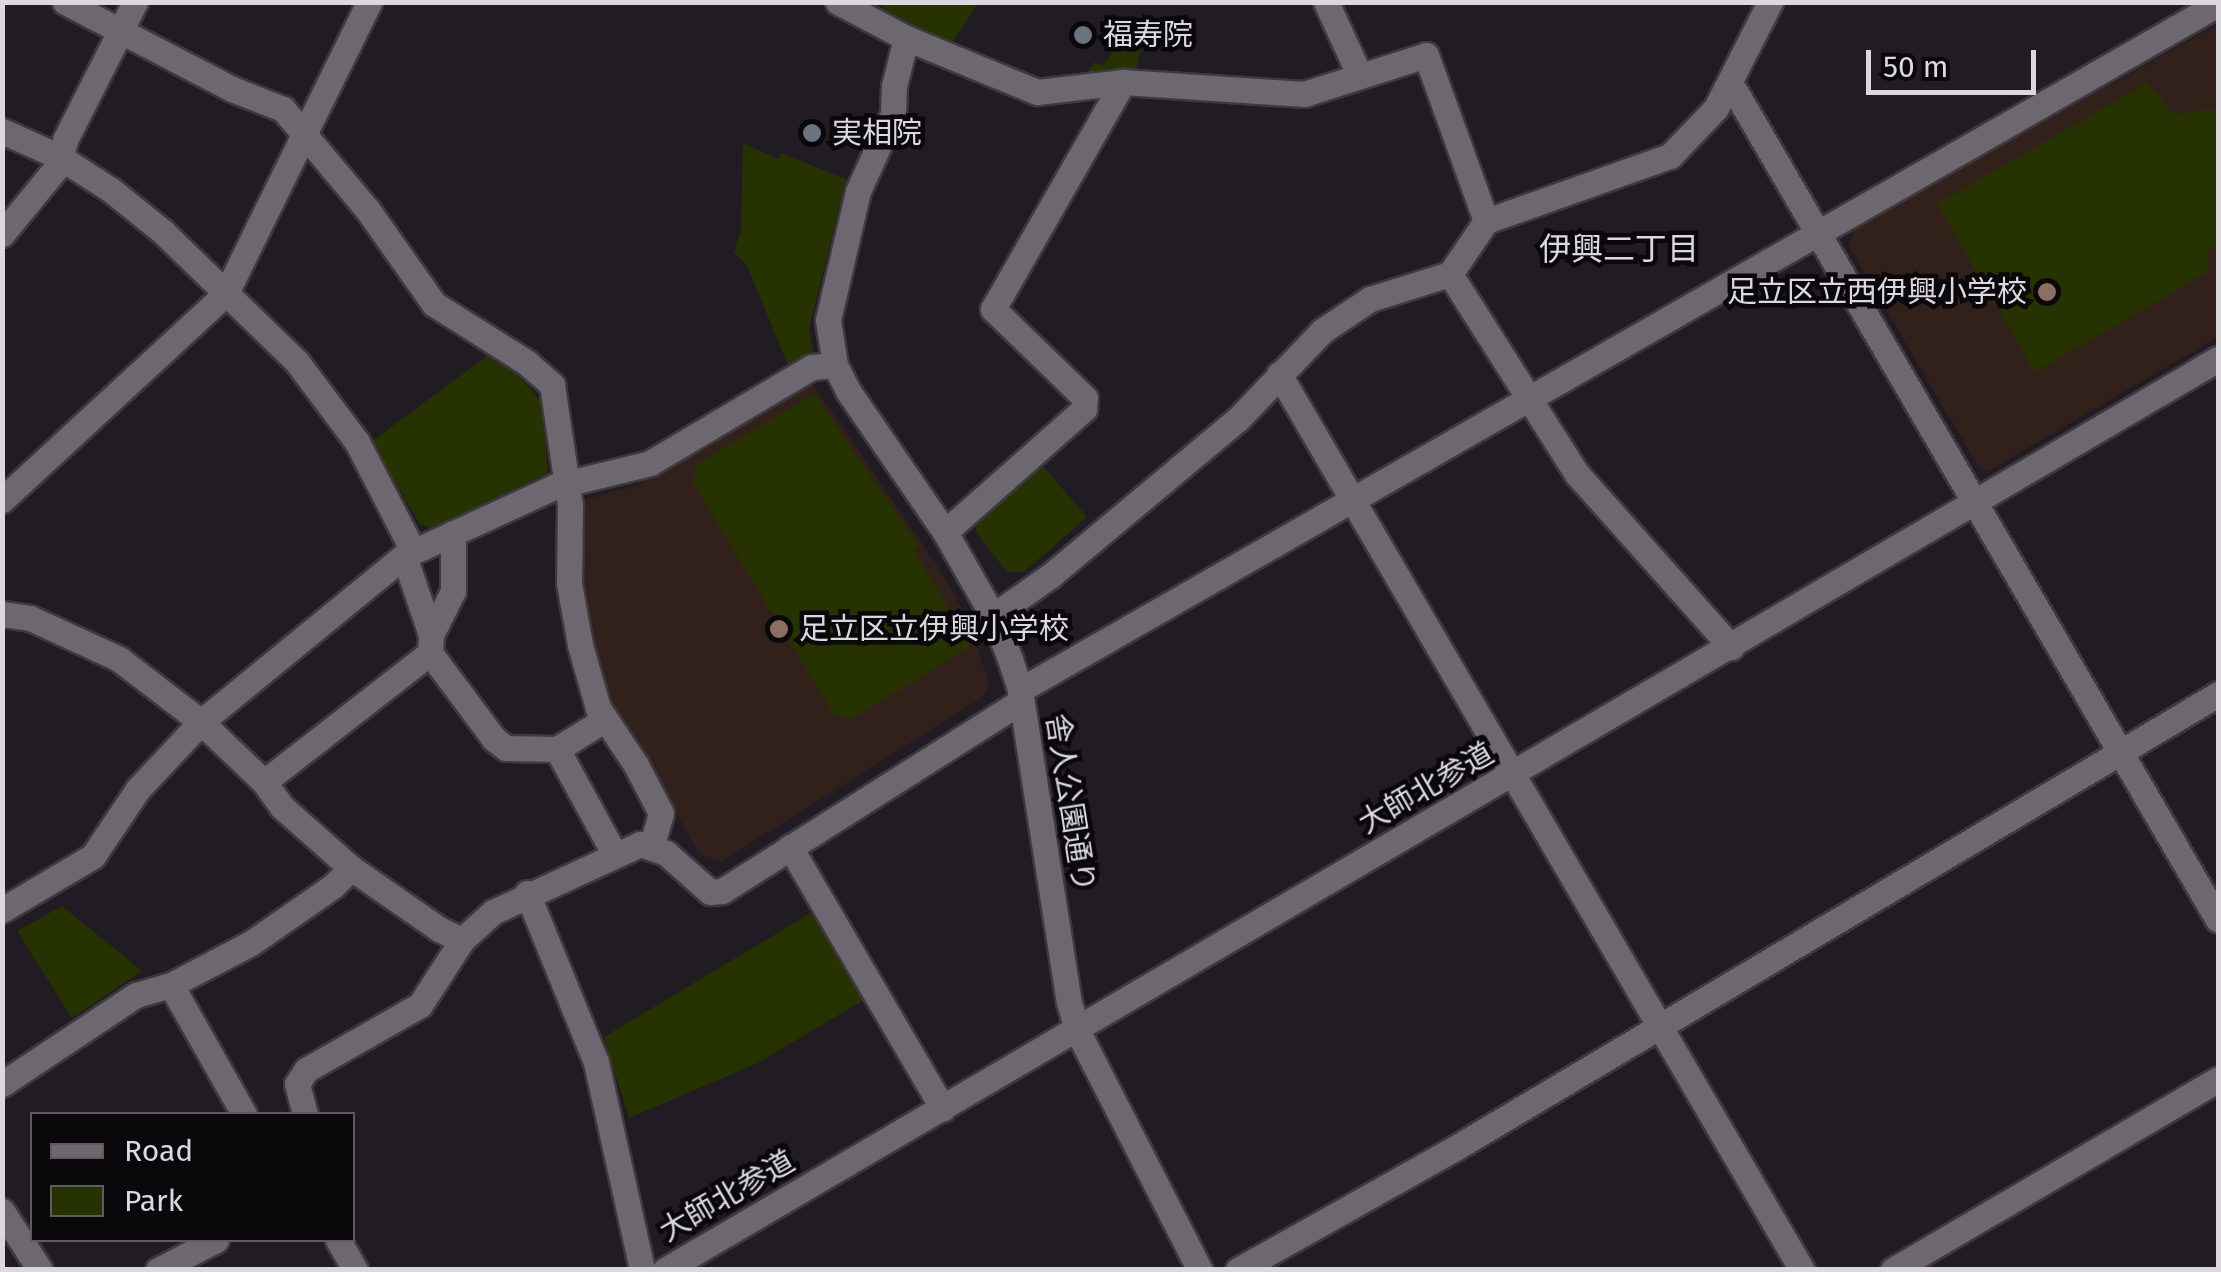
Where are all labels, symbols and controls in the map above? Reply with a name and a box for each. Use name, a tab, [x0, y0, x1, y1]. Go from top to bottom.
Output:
place label: 福寿院	[1103, 17, 1193, 53]
marker: 福寿院	[1072, 24, 1094, 46]
scale bar	[1871, 30, 2041, 92]
text: 50 m	[1883, 49, 1948, 85]
place label: 実相院	[832, 115, 922, 151]
marker: 実相院	[801, 122, 823, 144]
district label: 伊興二丁目	[1539, 230, 1699, 268]
place label: 足立区立西伊興小学校	[1727, 274, 2027, 310]
marker: 足立区立西伊興小学校	[2036, 281, 2058, 303]
place label: 足立区立伊興小学校	[799, 611, 1069, 647]
marker: 足立区立伊興小学校	[768, 618, 790, 640]
street label: 舎人公園通り	[1038, 711, 1102, 895]
street label: 大師北参道	[1352, 735, 1500, 841]
legend	[30, 1112, 355, 1242]
text: Road	[124, 1133, 193, 1169]
street label: 大師北参道	[653, 1143, 801, 1249]
text: Park	[124, 1183, 183, 1219]

